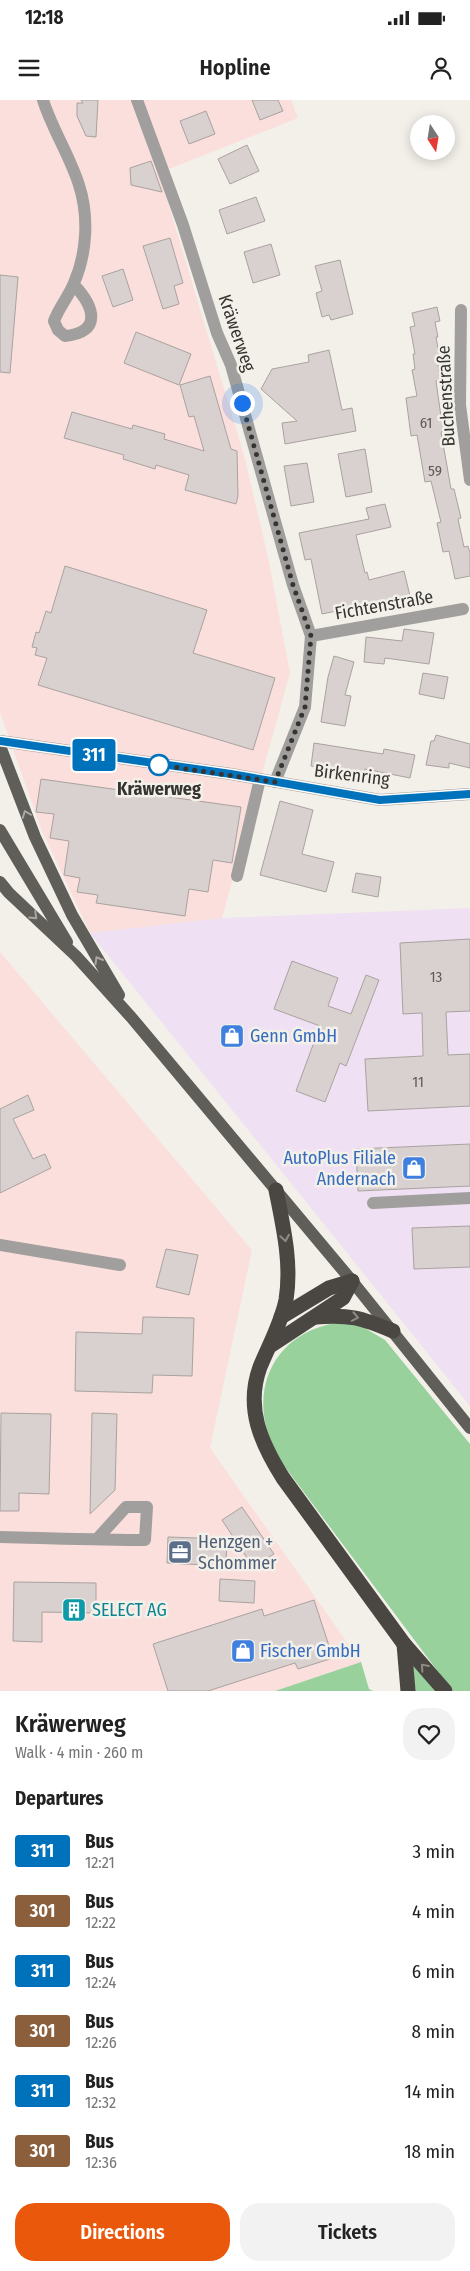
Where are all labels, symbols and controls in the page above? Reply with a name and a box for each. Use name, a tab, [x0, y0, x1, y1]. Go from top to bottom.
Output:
text: 12:18	[25, 6, 64, 29]
icon: menu	[15, 54, 43, 82]
text: Hopline	[199, 54, 271, 81]
icon: person	[427, 54, 455, 82]
north arrow	[410, 115, 455, 160]
map controls	[410, 115, 455, 160]
street label: Kräwerweg	[214, 292, 261, 375]
street label: Buchenstraße	[432, 345, 460, 447]
your location	[230, 391, 255, 416]
house number: 61	[420, 414, 432, 432]
house number: 59	[428, 462, 442, 480]
street label: Fichtenstraße	[333, 585, 435, 624]
line badge: 311	[65, 739, 123, 771]
text: 311	[82, 744, 106, 766]
marker: Kräwerweg	[148, 754, 170, 776]
street label: Birkenring	[313, 759, 392, 791]
place label: Kräwerweg	[117, 778, 201, 800]
one-way arrow	[22, 810, 32, 819]
one-way arrow	[28, 910, 37, 919]
one-way arrow	[94, 956, 104, 965]
house number: 13	[430, 968, 443, 986]
shop icon: Genn GmbH	[219, 1023, 245, 1049]
place label: Genn GmbH	[250, 1025, 337, 1047]
house number: 11	[412, 1073, 424, 1091]
place label: AutoPlus Filiale Andernach	[283, 1147, 396, 1190]
shop icon: AutoPlus Filiale Andernach	[401, 1155, 427, 1181]
one-way arrow	[279, 1234, 290, 1242]
one-way arrow	[350, 1312, 359, 1322]
place label: Henzgen + Schommer	[198, 1531, 277, 1574]
office icon: Henzgen + Schommer	[167, 1539, 193, 1565]
building icon: SELECT AG	[61, 1597, 87, 1623]
place label: SELECT AG	[92, 1599, 167, 1621]
shop icon: Fischer GmbH	[230, 1638, 256, 1664]
place label: Fischer GmbH	[260, 1640, 361, 1662]
one-way arrow	[421, 1664, 430, 1673]
button: heart	[403, 1708, 455, 1760]
text: Kräwerweg	[15, 1710, 126, 1738]
text: Walk · 4 min · 260 m	[15, 1743, 143, 1762]
text: Departures	[15, 1787, 103, 1810]
text: Bus	[85, 1830, 114, 1853]
text: 311	[31, 1840, 54, 1862]
text: 3 min	[413, 1840, 455, 1863]
text: 12:21	[85, 1853, 115, 1872]
text: Bus	[85, 1890, 114, 1913]
text: 301	[30, 1900, 55, 1922]
text: 4 min	[412, 1900, 455, 1923]
text: 12:22	[85, 1913, 116, 1932]
text: Bus	[85, 1950, 114, 1973]
text: 311	[31, 1960, 54, 1982]
text: 6 min	[412, 1960, 455, 1983]
text: 12:24	[85, 1973, 116, 1992]
text: Bus	[85, 2010, 114, 2033]
text: 301	[30, 2020, 55, 2042]
text: 8 min	[412, 2020, 455, 2043]
text: 12:26	[85, 2033, 117, 2052]
text: Bus	[85, 2070, 114, 2093]
text: 311	[31, 2080, 54, 2102]
text: 14 min	[405, 2080, 455, 2103]
text: 12:32	[85, 2093, 116, 2112]
text: Bus	[85, 2130, 114, 2153]
text: 301	[30, 2140, 55, 2162]
text: 18 min	[404, 2140, 455, 2163]
text: 12:36	[85, 2153, 117, 2172]
button: Directions	[15, 2203, 230, 2261]
button: Tickets	[240, 2203, 455, 2261]

